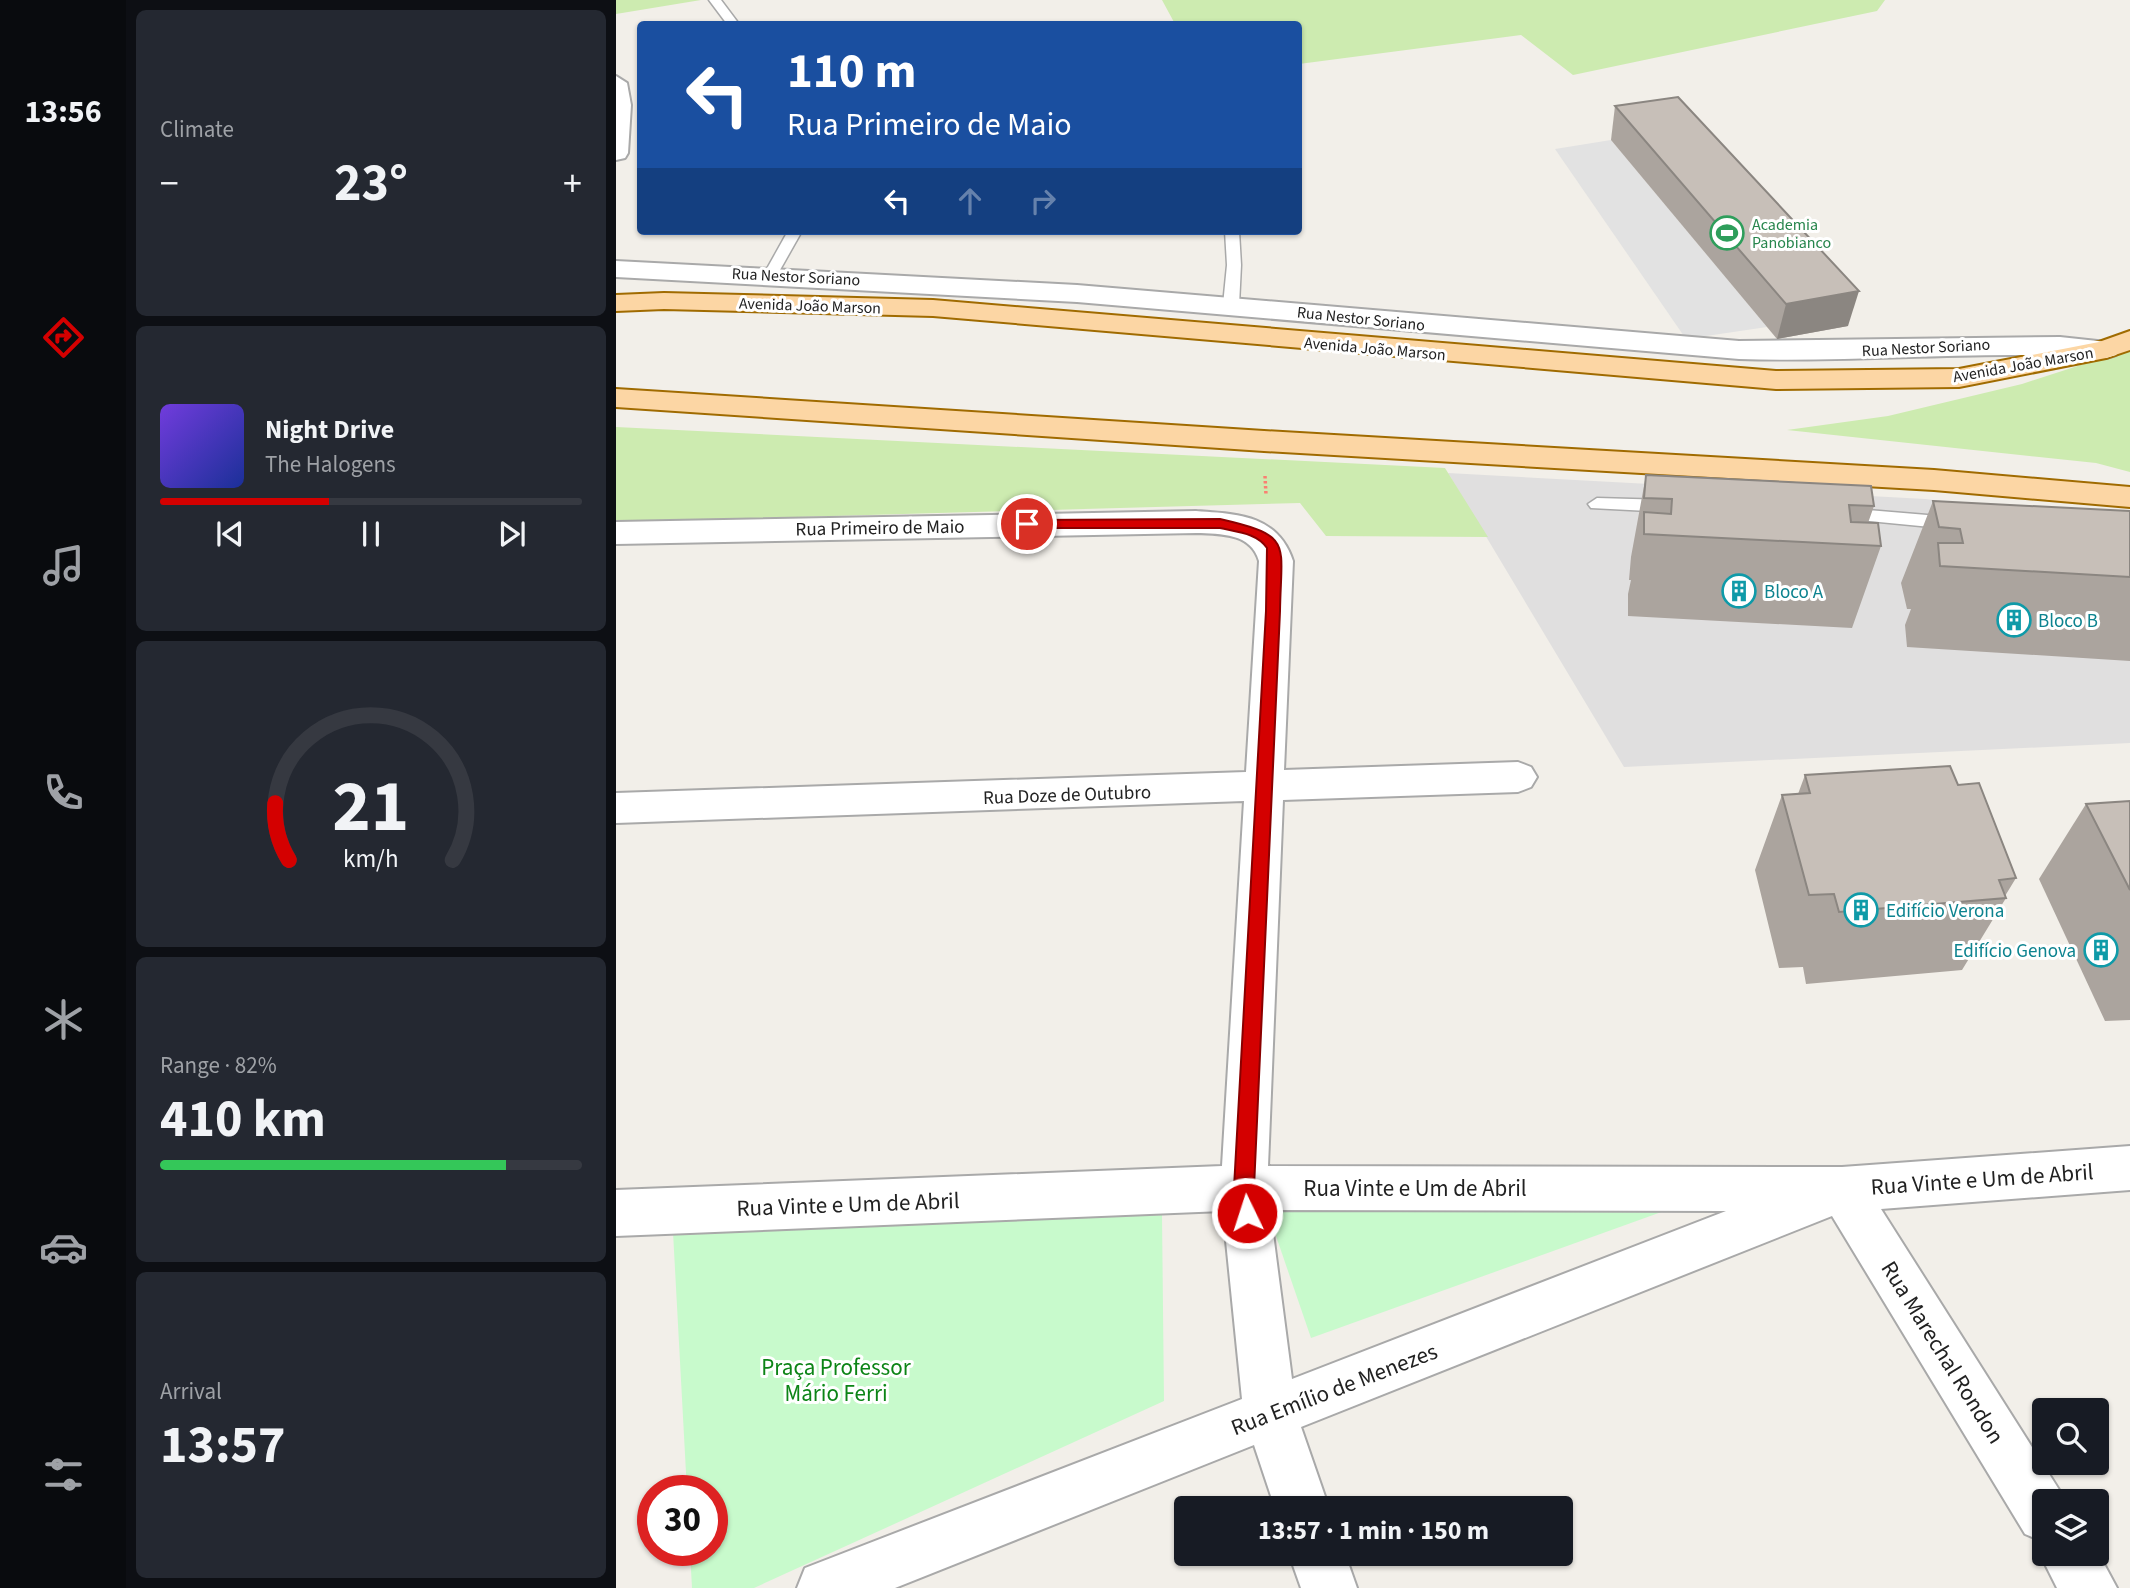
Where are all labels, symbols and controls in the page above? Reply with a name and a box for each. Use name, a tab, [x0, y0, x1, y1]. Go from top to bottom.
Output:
text: 110 m	[787, 37, 916, 107]
icon: left	[672, 49, 763, 140]
text: 13:56	[24, 89, 102, 135]
text: Rua Primeiro de Maio	[787, 102, 1072, 148]
text: Climate	[160, 113, 234, 146]
text: 23°	[334, 147, 408, 221]
text: −	[160, 157, 179, 211]
text: +	[563, 157, 582, 211]
icon: left	[878, 182, 916, 220]
icon: ahead	[951, 182, 989, 220]
icon: right	[1024, 182, 1062, 220]
sports icon: Academia Panobianco	[1708, 214, 1746, 252]
place label: Academia Panobianco	[1752, 214, 1831, 254]
street label: Rua Nestor Soriano	[731, 263, 861, 291]
street label: Avenida João Marson	[739, 293, 881, 319]
street label: Rua Nestor Soriano	[1296, 301, 1426, 337]
icon: directions	[39, 313, 88, 362]
street label: Avenida João Marson	[1303, 332, 1447, 366]
street label: Rua Nestor Soriano	[1861, 334, 1991, 362]
street label: Avenida João Marson	[1951, 342, 2095, 388]
text: Night Drive	[265, 411, 394, 448]
text: The Halogens	[265, 448, 396, 481]
pin	[997, 494, 1057, 554]
icon: arrive	[1008, 505, 1046, 543]
street label: Rua Primeiro de Maio	[795, 514, 965, 543]
icon: previous	[211, 515, 249, 553]
icon: pause	[352, 515, 390, 553]
icon: next	[493, 515, 531, 553]
icon: music	[39, 541, 88, 590]
building icon: Bloco A	[1720, 572, 1758, 610]
place label: Bloco A	[1764, 579, 1824, 606]
building icon: Bloco B	[1995, 601, 2033, 639]
place label: Bloco B	[2038, 608, 2098, 635]
text: 21	[333, 755, 409, 859]
icon: phone	[39, 768, 88, 817]
street label: Rua Doze de Outubro	[983, 779, 1152, 812]
text: km/h	[343, 841, 399, 877]
building icon: Edifício Verona	[1842, 891, 1880, 929]
place label: Edifício Verona	[1886, 898, 2004, 925]
building icon: Edifício Genova	[2082, 931, 2120, 969]
place label: Edifício Genova	[1953, 938, 2076, 965]
icon: climate	[39, 995, 88, 1044]
text: Range · 82%	[160, 1049, 277, 1082]
text: 410 km	[160, 1083, 326, 1157]
street label: Rua Vinte e Um de Abril	[1869, 1155, 2095, 1204]
street label: Rua Vinte e Um de Abril	[1303, 1172, 1527, 1205]
position arrow	[1210, 1176, 1284, 1250]
street label: Rua Vinte e Um de Abril	[736, 1184, 960, 1225]
icon: car	[39, 1223, 88, 1272]
street label: Rua Marechal Rondon	[1873, 1254, 2012, 1450]
street label: Rua Emílio de Menezes	[1226, 1335, 1442, 1444]
park label: Praça Professor Mário Ferri	[761, 1351, 912, 1410]
text: Arrival	[160, 1375, 222, 1408]
map controls	[2032, 1398, 2109, 1566]
button: search	[2032, 1398, 2109, 1475]
text: 13:57	[160, 1409, 285, 1483]
icon: filters	[39, 1450, 88, 1499]
speed limit sign: 30	[637, 1475, 728, 1566]
button: layers	[2032, 1489, 2109, 1566]
text: 13:57 · 1 min · 150 m	[1258, 1512, 1489, 1549]

